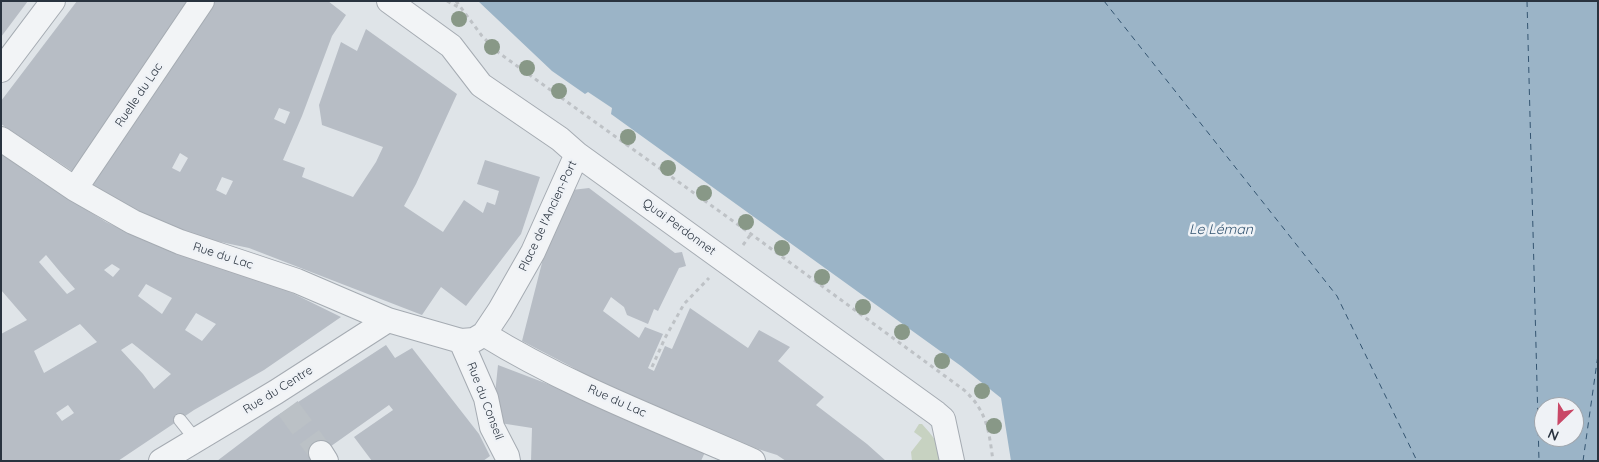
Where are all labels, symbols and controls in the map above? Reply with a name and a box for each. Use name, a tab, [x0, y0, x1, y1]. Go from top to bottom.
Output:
street label: Ruelle du Lac	[112, 60, 166, 130]
street label: Place de l'Ancien-Port	[516, 158, 580, 274]
street label: Quai Perdonnet	[640, 196, 718, 258]
water label: Le Léman	[1189, 222, 1253, 238]
street label: Rue du Lac	[191, 240, 255, 272]
street label: Rue du Conseil	[464, 360, 506, 442]
street label: Rue du Centre	[241, 363, 315, 417]
street label: Rue du Lac	[586, 382, 648, 420]
north arrow	[1534, 397, 1584, 447]
text: N	[1545, 424, 1562, 445]

